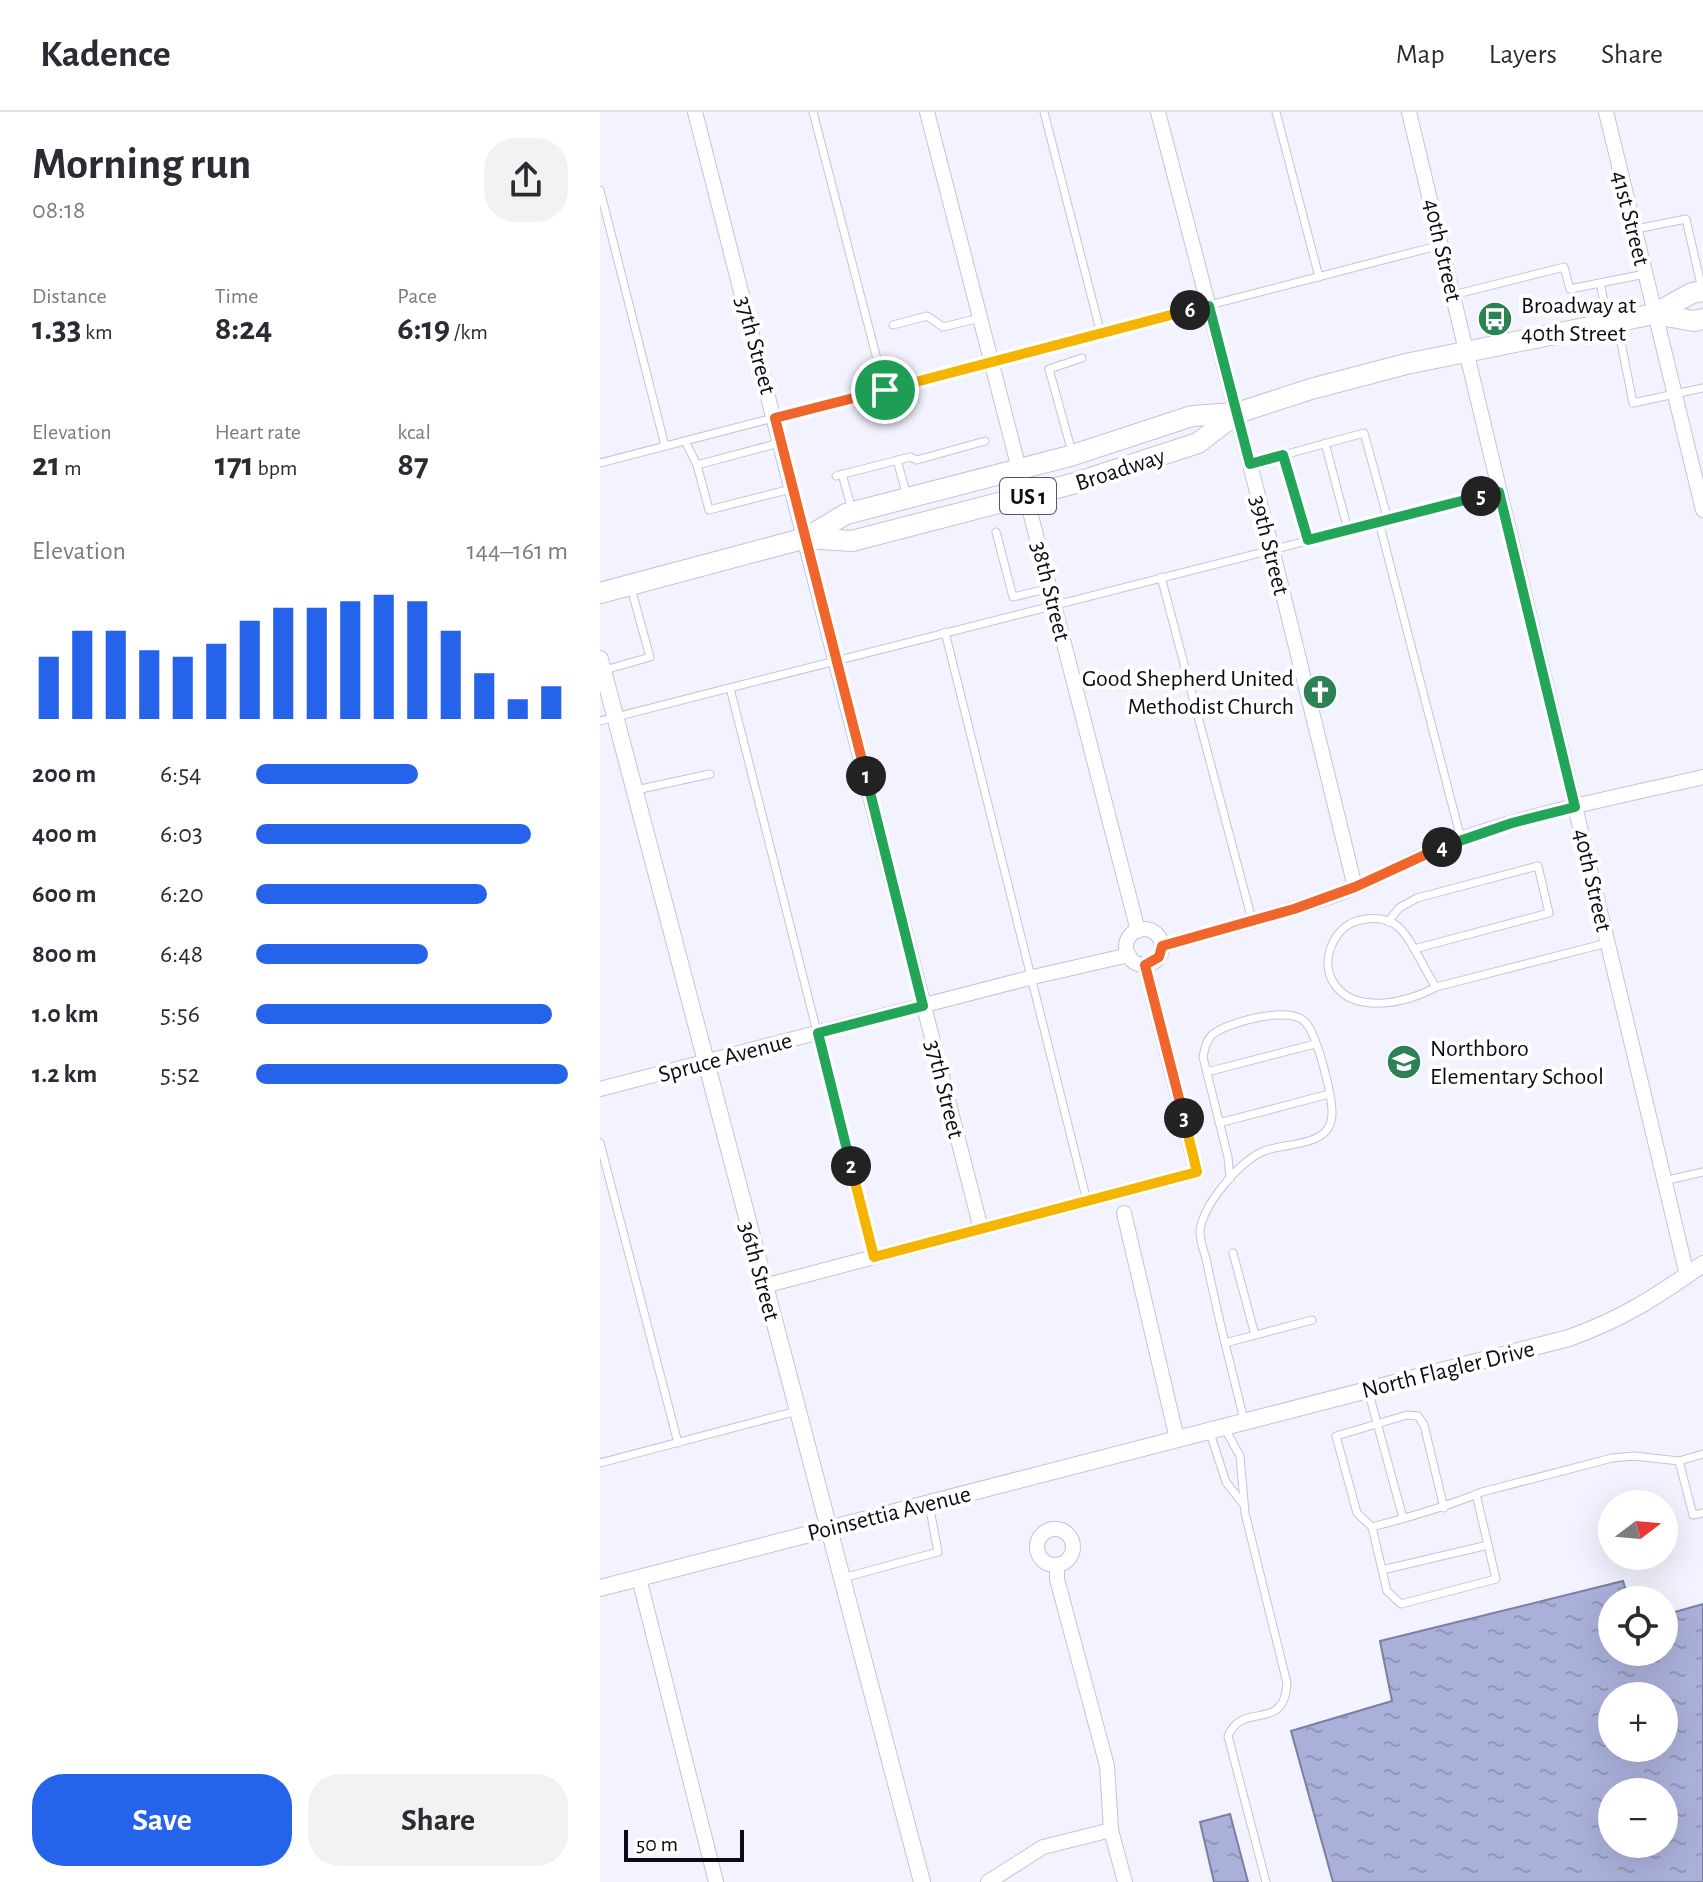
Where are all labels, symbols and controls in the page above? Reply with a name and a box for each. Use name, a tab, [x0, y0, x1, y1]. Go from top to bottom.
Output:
text: Kadence	[40, 36, 171, 74]
text: Map	[1396, 41, 1445, 69]
text: Layers	[1489, 41, 1557, 69]
text: Share	[1601, 41, 1663, 69]
button: share	[484, 138, 568, 222]
text: Morning run	[32, 143, 251, 187]
street label: 41st Street	[1607, 168, 1653, 268]
street label: 40th Street	[1419, 196, 1466, 304]
text: 08:18	[32, 197, 85, 223]
text: Distance	[32, 285, 107, 307]
text: Time	[215, 285, 259, 307]
text: Pace	[397, 285, 437, 307]
pin: 6	[1170, 290, 1210, 330]
street label: 37th Street	[730, 294, 780, 397]
place label: Broadway at 40th Street	[1521, 294, 1636, 346]
text: 6	[1185, 299, 1195, 321]
bus stop icon: Broadway at 40th Street	[1476, 300, 1514, 338]
text: 1.33	[32, 312, 81, 346]
text: 8:24	[215, 312, 272, 346]
text: 6:19	[397, 312, 450, 346]
text: km	[81, 321, 113, 343]
text: /km	[450, 321, 488, 343]
pin	[851, 356, 919, 424]
icon: arrive	[863, 368, 907, 412]
text: Elevation	[32, 421, 112, 443]
text: Heart rate	[215, 421, 301, 443]
text: kcal	[397, 421, 431, 443]
street label: Broadway	[1073, 444, 1168, 496]
text: 21	[32, 448, 60, 482]
text: 171	[215, 448, 254, 482]
text: 87	[397, 448, 429, 482]
text: m	[60, 457, 82, 479]
text: bpm	[254, 457, 297, 479]
pin: 5	[1461, 476, 1501, 516]
road number: US 1	[1000, 478, 1056, 514]
text: 5	[1476, 485, 1486, 507]
street label: 39th Street	[1245, 493, 1293, 598]
text: Elevation	[32, 538, 126, 564]
text: 144–161 m	[466, 538, 568, 564]
street label: 38th Street	[1026, 539, 1074, 644]
place label: Good Shepherd United Methodist Church	[1082, 667, 1294, 719]
church icon: Good Shepherd United Methodist Church	[1301, 673, 1339, 711]
pin: 1	[846, 756, 886, 796]
text: 200 m	[32, 761, 96, 787]
text: 6:54	[160, 761, 202, 787]
text: 1	[862, 765, 870, 787]
text: 400 m	[32, 821, 97, 847]
text: 6:03	[160, 821, 203, 847]
street label: 40th Street	[1569, 826, 1616, 934]
pin: 4	[1422, 827, 1462, 867]
text: 4	[1436, 836, 1448, 858]
text: 600 m	[32, 881, 97, 907]
text: 6:20	[160, 881, 204, 907]
text: 800 m	[32, 941, 97, 967]
text: 6:48	[160, 941, 203, 967]
text: 1.0 km	[32, 1001, 99, 1027]
text: 5:56	[160, 1001, 200, 1027]
street label: Spruce Avenue	[656, 1029, 795, 1087]
place label: Northboro Elementary School	[1430, 1037, 1604, 1089]
street label: 37th Street	[920, 1038, 968, 1141]
school or university icon: Northboro Elementary School	[1385, 1043, 1423, 1081]
text: 1.2 km	[32, 1061, 97, 1087]
text: 5:52	[160, 1061, 200, 1087]
pin: 3	[1164, 1098, 1204, 1138]
text: 3	[1179, 1107, 1189, 1129]
pin: 2	[831, 1146, 871, 1186]
text: 2	[846, 1155, 856, 1177]
street label: 36th Street	[734, 1219, 784, 1324]
street label: North Flagler Drive	[1359, 1337, 1537, 1403]
street label: Poinsettia Avenue	[805, 1482, 973, 1546]
north arrow	[1598, 1490, 1678, 1570]
map controls	[1598, 1490, 1678, 1858]
button: locate	[1598, 1586, 1678, 1666]
button: +	[1598, 1682, 1678, 1762]
button: Save	[32, 1774, 292, 1866]
button: Share	[308, 1774, 568, 1866]
button: −	[1598, 1778, 1678, 1858]
scale bar	[624, 1826, 744, 1862]
text: 50 m	[636, 1833, 678, 1855]

